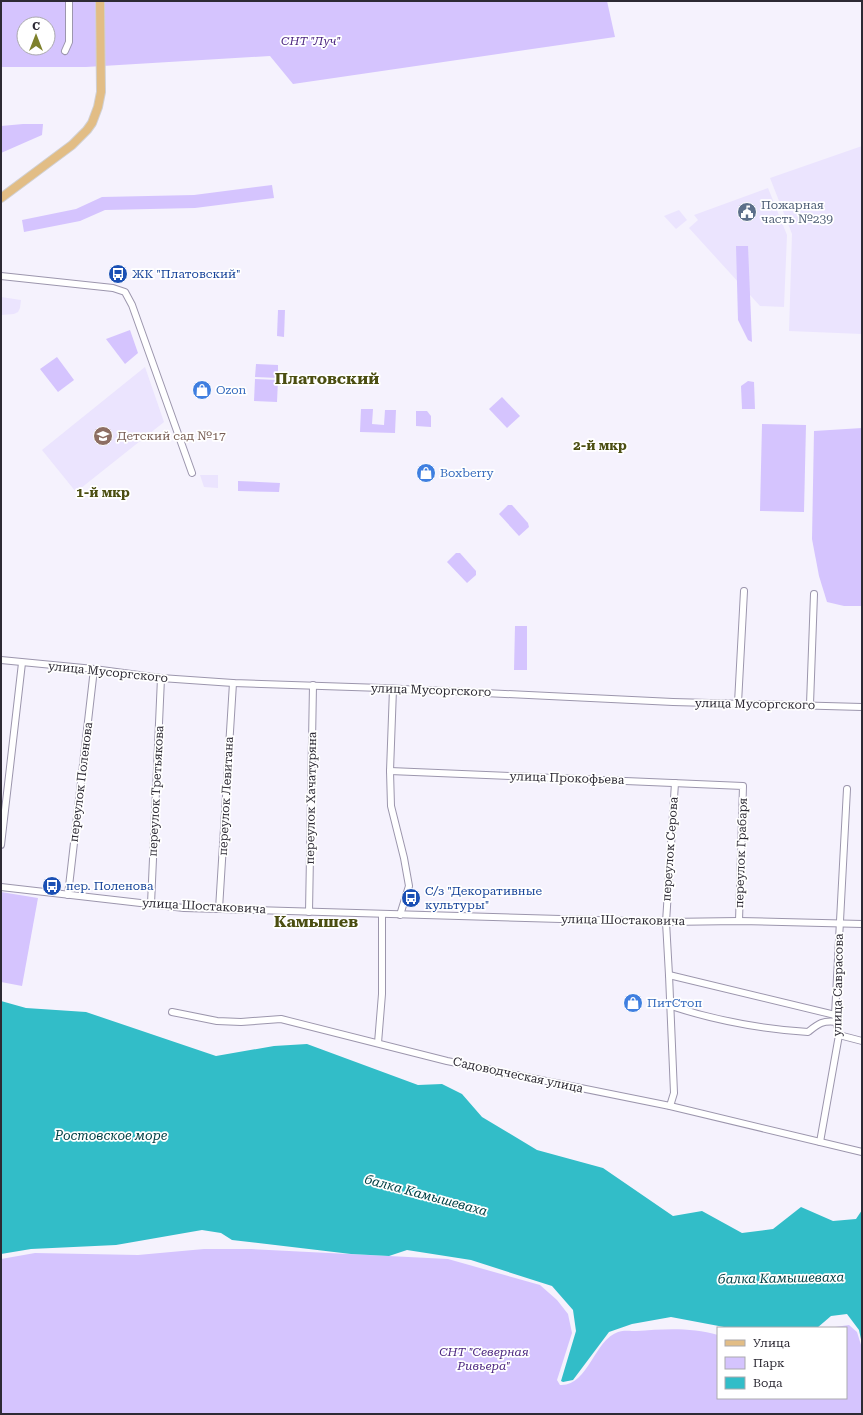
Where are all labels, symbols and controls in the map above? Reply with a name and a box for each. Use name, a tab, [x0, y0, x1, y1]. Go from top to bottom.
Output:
north arrow	[16, 16, 56, 56]
text: С	[32, 20, 40, 33]
park label: СНТ "Луч"	[281, 34, 341, 48]
place label: Пожарная часть №239	[761, 198, 833, 226]
public building icon: Пожарная часть №239	[736, 201, 758, 223]
bus stop icon: ЖК "Платовский"	[107, 263, 129, 285]
place label: ЖК "Платовский"	[132, 267, 241, 281]
district label: Платовский	[275, 369, 379, 388]
shop icon: Ozon	[191, 379, 213, 401]
place label: Ozon	[216, 383, 247, 397]
school or university icon: Детский сад №17	[92, 425, 114, 447]
place label: Детский сад №17	[117, 429, 226, 443]
district label: 2-й мкр	[573, 438, 627, 453]
shop icon: Boxberry	[415, 462, 437, 484]
place label: Boxberry	[440, 466, 495, 480]
district label: 1-й мкр	[76, 485, 130, 500]
street label: улица Мусоргского	[47, 659, 169, 685]
street label: улица Мусоргского	[371, 681, 491, 699]
street label: улица Мусоргского	[695, 696, 815, 712]
street label: переулок Поленова	[67, 721, 95, 843]
street label: переулок Третьякова	[146, 725, 166, 857]
street label: переулок Хачатуряна	[303, 731, 319, 864]
street label: переулок Левитана	[216, 736, 236, 856]
street label: улица Прокофьева	[509, 769, 625, 787]
street label: переулок Серова	[659, 796, 681, 902]
street label: переулок Грабаря	[732, 797, 750, 908]
bus stop icon: пер. Поленова	[41, 875, 63, 897]
place label: пер. Поленова	[66, 879, 154, 893]
place label: С/з "Декоративные культуры"	[425, 884, 542, 912]
bus stop icon: С/з "Декоративные культуры"	[400, 887, 422, 909]
street label: улица Шостаковича	[142, 896, 267, 916]
district label: Камышев	[274, 912, 358, 931]
street label: улица Шостаковича	[561, 912, 686, 928]
street label: улица Саврасова	[830, 933, 846, 1037]
shop icon: ПитСтоп	[622, 992, 644, 1014]
place label: ПитСтоп	[647, 996, 702, 1010]
street label: Садоводческая улица	[452, 1054, 585, 1096]
water label: Ростовское море	[54, 1128, 168, 1143]
water label: балка Камышеваха	[363, 1171, 489, 1219]
water label: балка Камышеваха	[718, 1269, 844, 1287]
legend	[717, 1327, 847, 1399]
text: Улица	[753, 1336, 791, 1350]
park label: СНТ "Северная Ривьера"	[439, 1345, 529, 1373]
text: Парк	[753, 1356, 785, 1370]
text: Вода	[753, 1376, 783, 1390]

